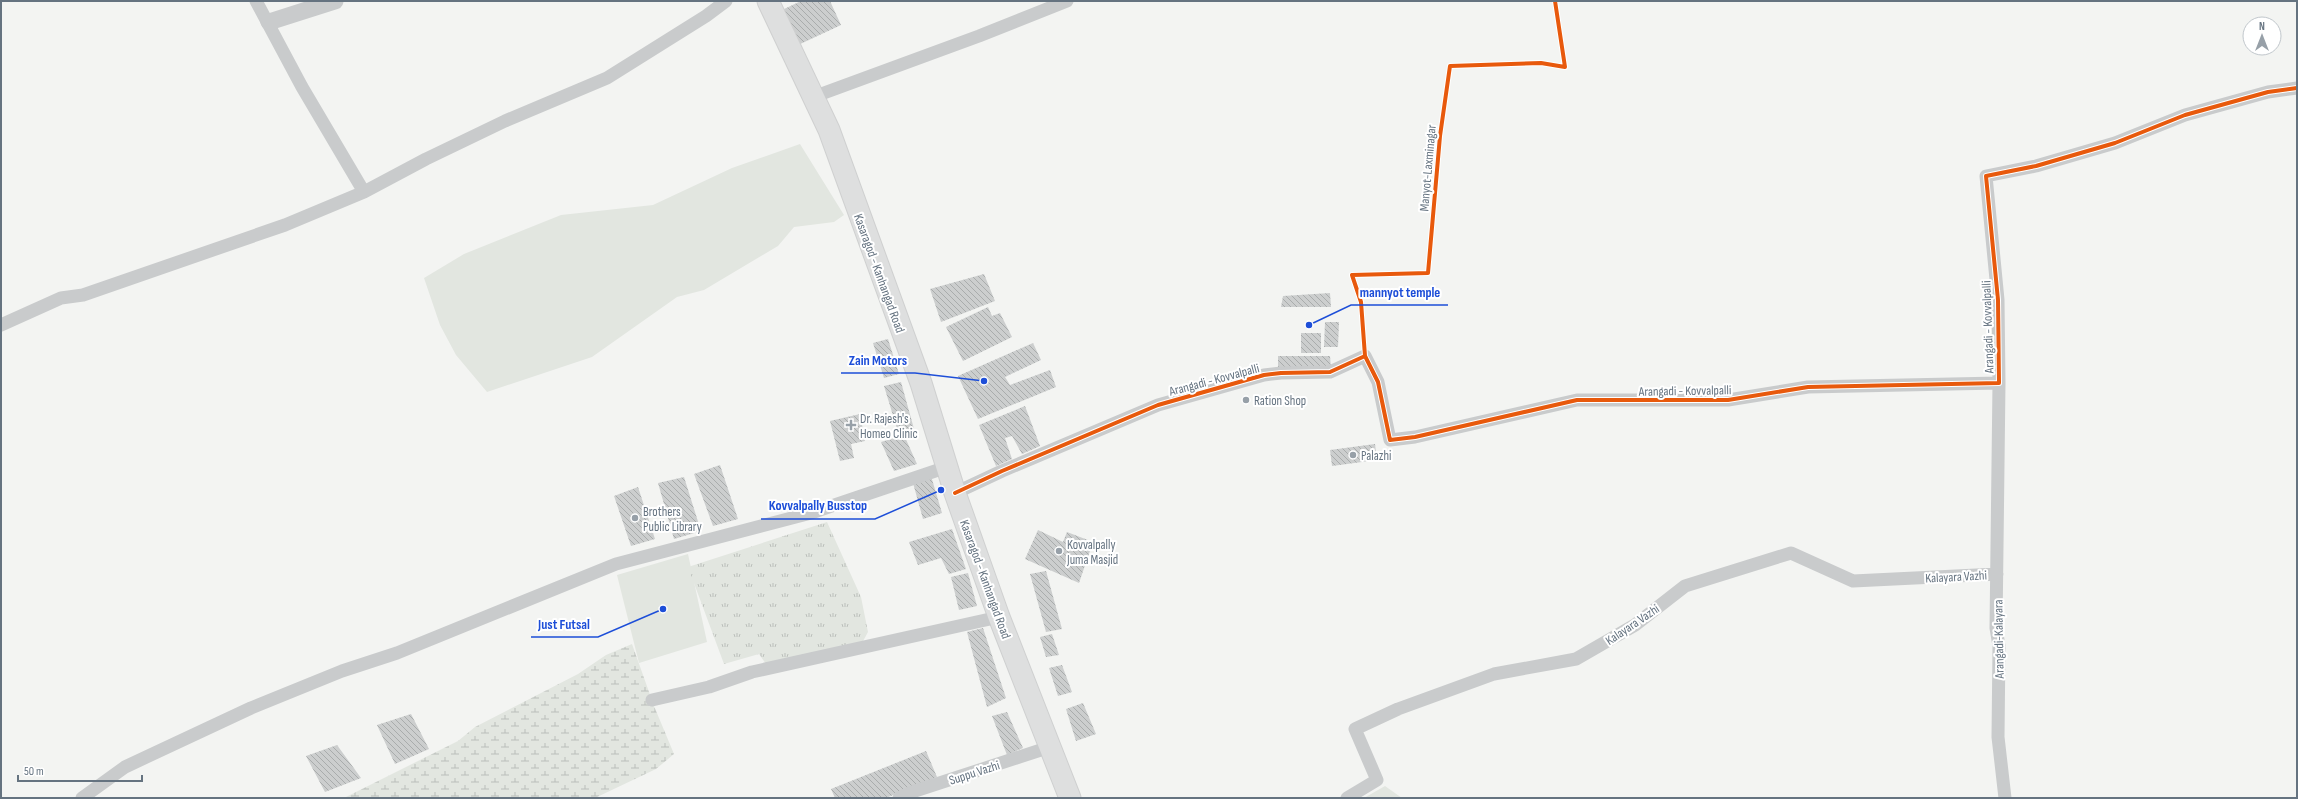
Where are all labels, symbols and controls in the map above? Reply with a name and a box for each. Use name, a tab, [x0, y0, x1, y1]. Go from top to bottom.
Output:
north arrow	[2242, 16, 2282, 56]
text: N	[2259, 20, 2265, 33]
street label: Manyot-Laxminagar	[1416, 124, 1440, 212]
street label: Kasaragod - Kanhangad Road	[850, 212, 908, 335]
callout: mannyot temple	[1351, 279, 1448, 305]
street label: Arangadi - Kovvalpalli	[1978, 280, 1998, 375]
text: mannyot temple	[1360, 284, 1440, 301]
callout: Zain Motors	[841, 347, 915, 373]
text: Zain Motors	[849, 352, 907, 369]
street label: Arangadi - Kovvalpalli	[1166, 360, 1261, 400]
street label: Arangadi - Kovvalpalli	[1637, 382, 1732, 400]
place label: Ration Shop	[1254, 393, 1306, 409]
marker: Ration Shop	[1241, 395, 1251, 405]
place label: Dr. Rajesh's Homeo Clinic	[860, 411, 918, 442]
marker: Dr. Rajesh's Homeo Clinic	[845, 419, 857, 431]
place label: Palazhi	[1361, 448, 1391, 464]
marker: Palazhi	[1348, 450, 1358, 460]
callout: Kovvalpally Busstop	[761, 493, 875, 519]
text: Kovvalpally Busstop	[769, 497, 867, 514]
place label: Brothers Public Library	[643, 504, 702, 535]
marker: Brothers Public Library	[630, 513, 640, 523]
street label: Kasaragod - Kanhangad Road	[956, 518, 1014, 641]
place label: Kovvalpally Juma Masjid	[1066, 537, 1118, 568]
marker: Kovvalpally Juma Masjid	[1054, 546, 1064, 556]
street label: Kalayara Vazhi	[1925, 567, 1987, 587]
street label: Arangadi-Kalayara	[1990, 599, 2008, 680]
street label: Kalayara Vazhi	[1603, 601, 1663, 649]
callout: Just Futsal	[531, 611, 598, 637]
text: Just Futsal	[537, 616, 590, 633]
scale bar	[18, 757, 142, 783]
street label: Suppu Vazhi	[947, 757, 1002, 789]
text: 50 m	[24, 764, 44, 779]

